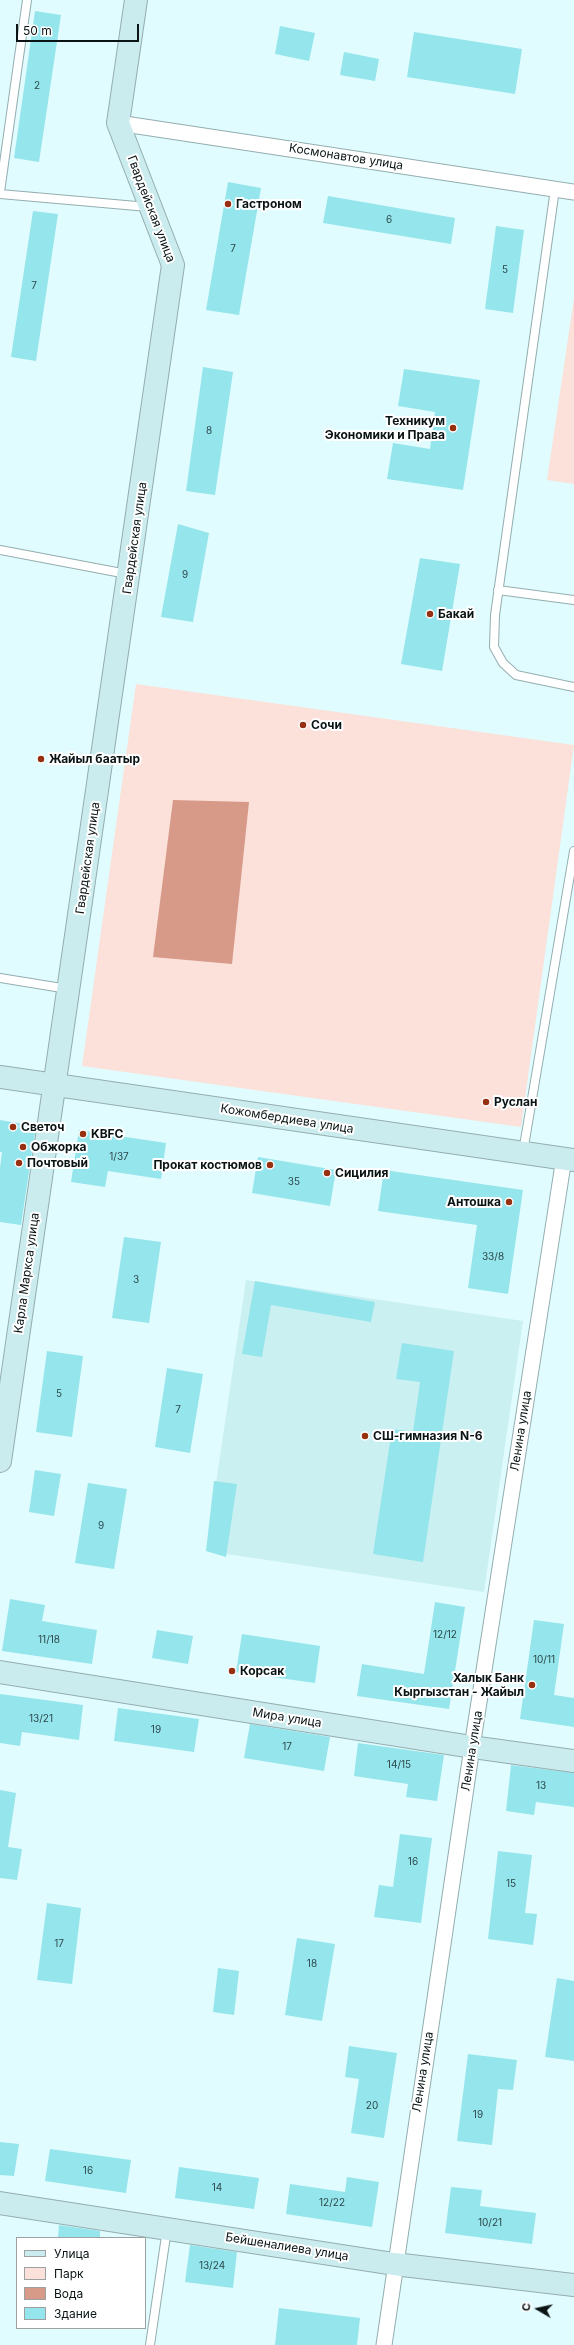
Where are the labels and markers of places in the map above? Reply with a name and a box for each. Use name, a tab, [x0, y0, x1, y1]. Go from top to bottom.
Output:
place label: Гастроном	[236, 197, 302, 211]
marker: Гастроном	[223, 199, 233, 209]
place label: Техникум Экономики и Права	[325, 414, 445, 442]
marker: Техникум Экономики и Права	[448, 423, 458, 433]
place label: Бакай	[438, 607, 474, 621]
marker: Бакай	[425, 609, 435, 619]
place label: Сочи	[311, 718, 342, 732]
marker: Сочи	[298, 720, 308, 730]
place label: Жайыл баатыр	[49, 752, 140, 766]
marker: Жайыл баатыр	[36, 754, 46, 764]
place label: Руслан	[494, 1095, 538, 1109]
marker: Руслан	[481, 1097, 491, 1107]
place label: Светоч	[21, 1120, 64, 1134]
marker: Светоч	[8, 1122, 18, 1132]
place label: KBFC	[91, 1127, 123, 1141]
marker: KBFC	[78, 1129, 88, 1139]
place label: Обжорка	[31, 1140, 87, 1154]
marker: Обжорка	[18, 1142, 28, 1152]
place label: Почтовый	[27, 1156, 88, 1170]
marker: Почтовый	[14, 1158, 24, 1168]
place label: Прокат костюмов	[153, 1158, 262, 1172]
marker: Прокат костюмов	[265, 1160, 275, 1170]
place label: Сицилия	[335, 1166, 388, 1180]
marker: Сицилия	[322, 1168, 332, 1178]
place label: Антошка	[447, 1195, 501, 1209]
marker: Антошка	[504, 1197, 514, 1207]
place label: СШ-гимназия N-6	[373, 1429, 483, 1443]
marker: СШ-гимназия N-6	[360, 1431, 370, 1441]
place label: Корсак	[240, 1664, 284, 1678]
marker: Корсак	[227, 1666, 237, 1676]
place label: Халык Банк Кыргызстан - Жайыл	[394, 1671, 524, 1699]
marker: Халык Банк Кыргызстан - Жайыл	[527, 1680, 537, 1690]

